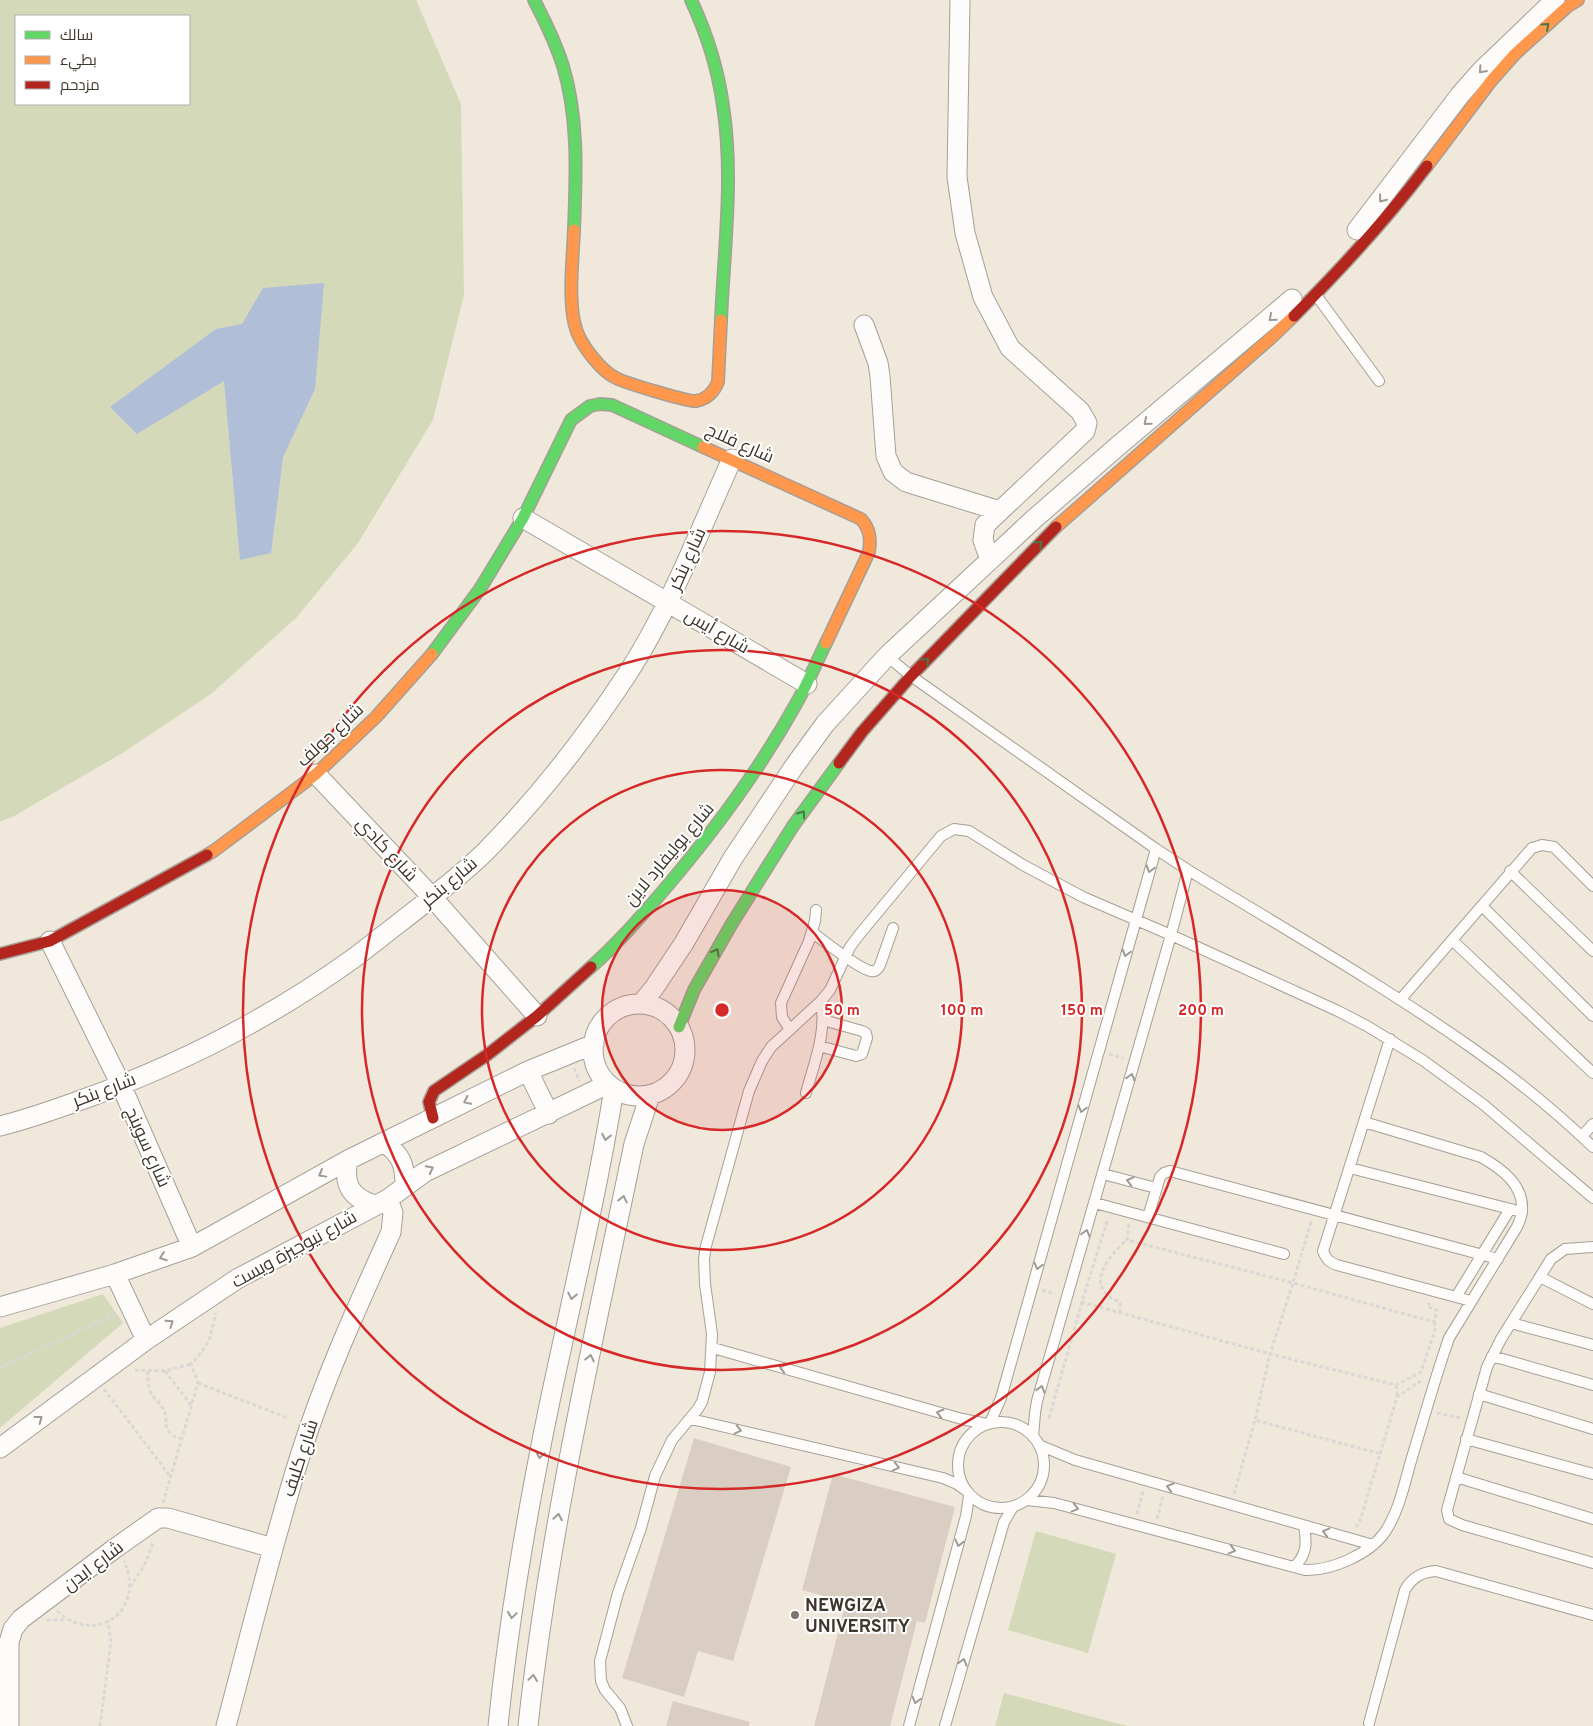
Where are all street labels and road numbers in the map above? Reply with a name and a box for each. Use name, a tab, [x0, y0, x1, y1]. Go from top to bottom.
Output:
street label: شارع فلاج	[702, 419, 777, 470]
street label: شارع بنكر	[664, 525, 712, 596]
street label: شارع أيس	[680, 604, 753, 660]
street label: شارع جولف	[293, 699, 369, 773]
street label: شارع بوليفارد لاين	[620, 799, 720, 911]
street label: شارع كادي	[349, 813, 422, 888]
street label: شارع بنكر	[416, 853, 483, 914]
street label: شارع بنكر	[68, 1069, 140, 1114]
street label: شارع سوينج	[119, 1104, 175, 1191]
street label: شارع نيوجيزة ويست	[228, 1206, 361, 1294]
street label: شارع كليف	[278, 1417, 325, 1500]
street label: شارع ايدن	[59, 1537, 129, 1598]

